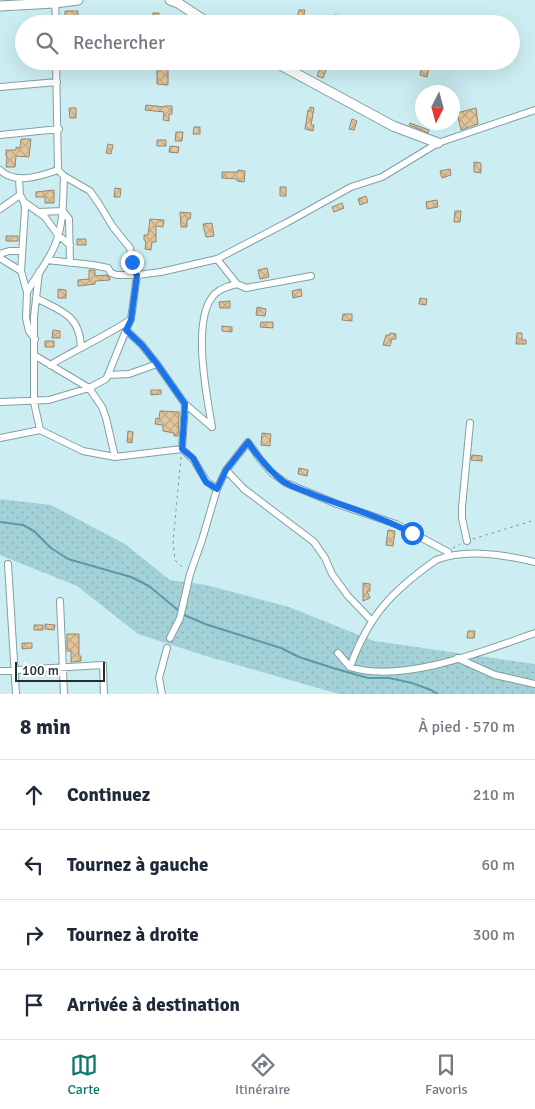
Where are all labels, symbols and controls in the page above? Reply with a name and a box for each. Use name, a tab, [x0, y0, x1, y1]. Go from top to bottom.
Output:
search box	[15, 15, 520, 70]
icon: search	[33, 29, 61, 57]
text: Rechercher	[73, 31, 165, 55]
north arrow	[415, 85, 460, 130]
route end	[121, 251, 144, 274]
route start	[401, 522, 424, 545]
scale bar	[15, 659, 105, 682]
text: 100 m	[22, 662, 59, 679]
text: 8 min	[20, 714, 71, 740]
text: À pied · 570 m	[418, 717, 515, 737]
icon: ahead	[20, 781, 48, 809]
text: Continuez	[67, 783, 150, 807]
text: 210 m	[473, 785, 515, 805]
icon: left	[20, 851, 48, 879]
text: Tournez à gauche	[67, 853, 208, 877]
text: 60 m	[481, 855, 515, 875]
icon: right	[20, 921, 48, 949]
text: Tournez à droite	[67, 923, 199, 947]
text: 300 m	[473, 925, 515, 945]
icon: arrive	[20, 991, 48, 1019]
text: Arrivée à destination	[67, 993, 240, 1017]
tab: Carte	[67, 1051, 100, 1098]
tab: Itinéraire	[235, 1051, 290, 1098]
tab: Favoris	[425, 1051, 468, 1098]

